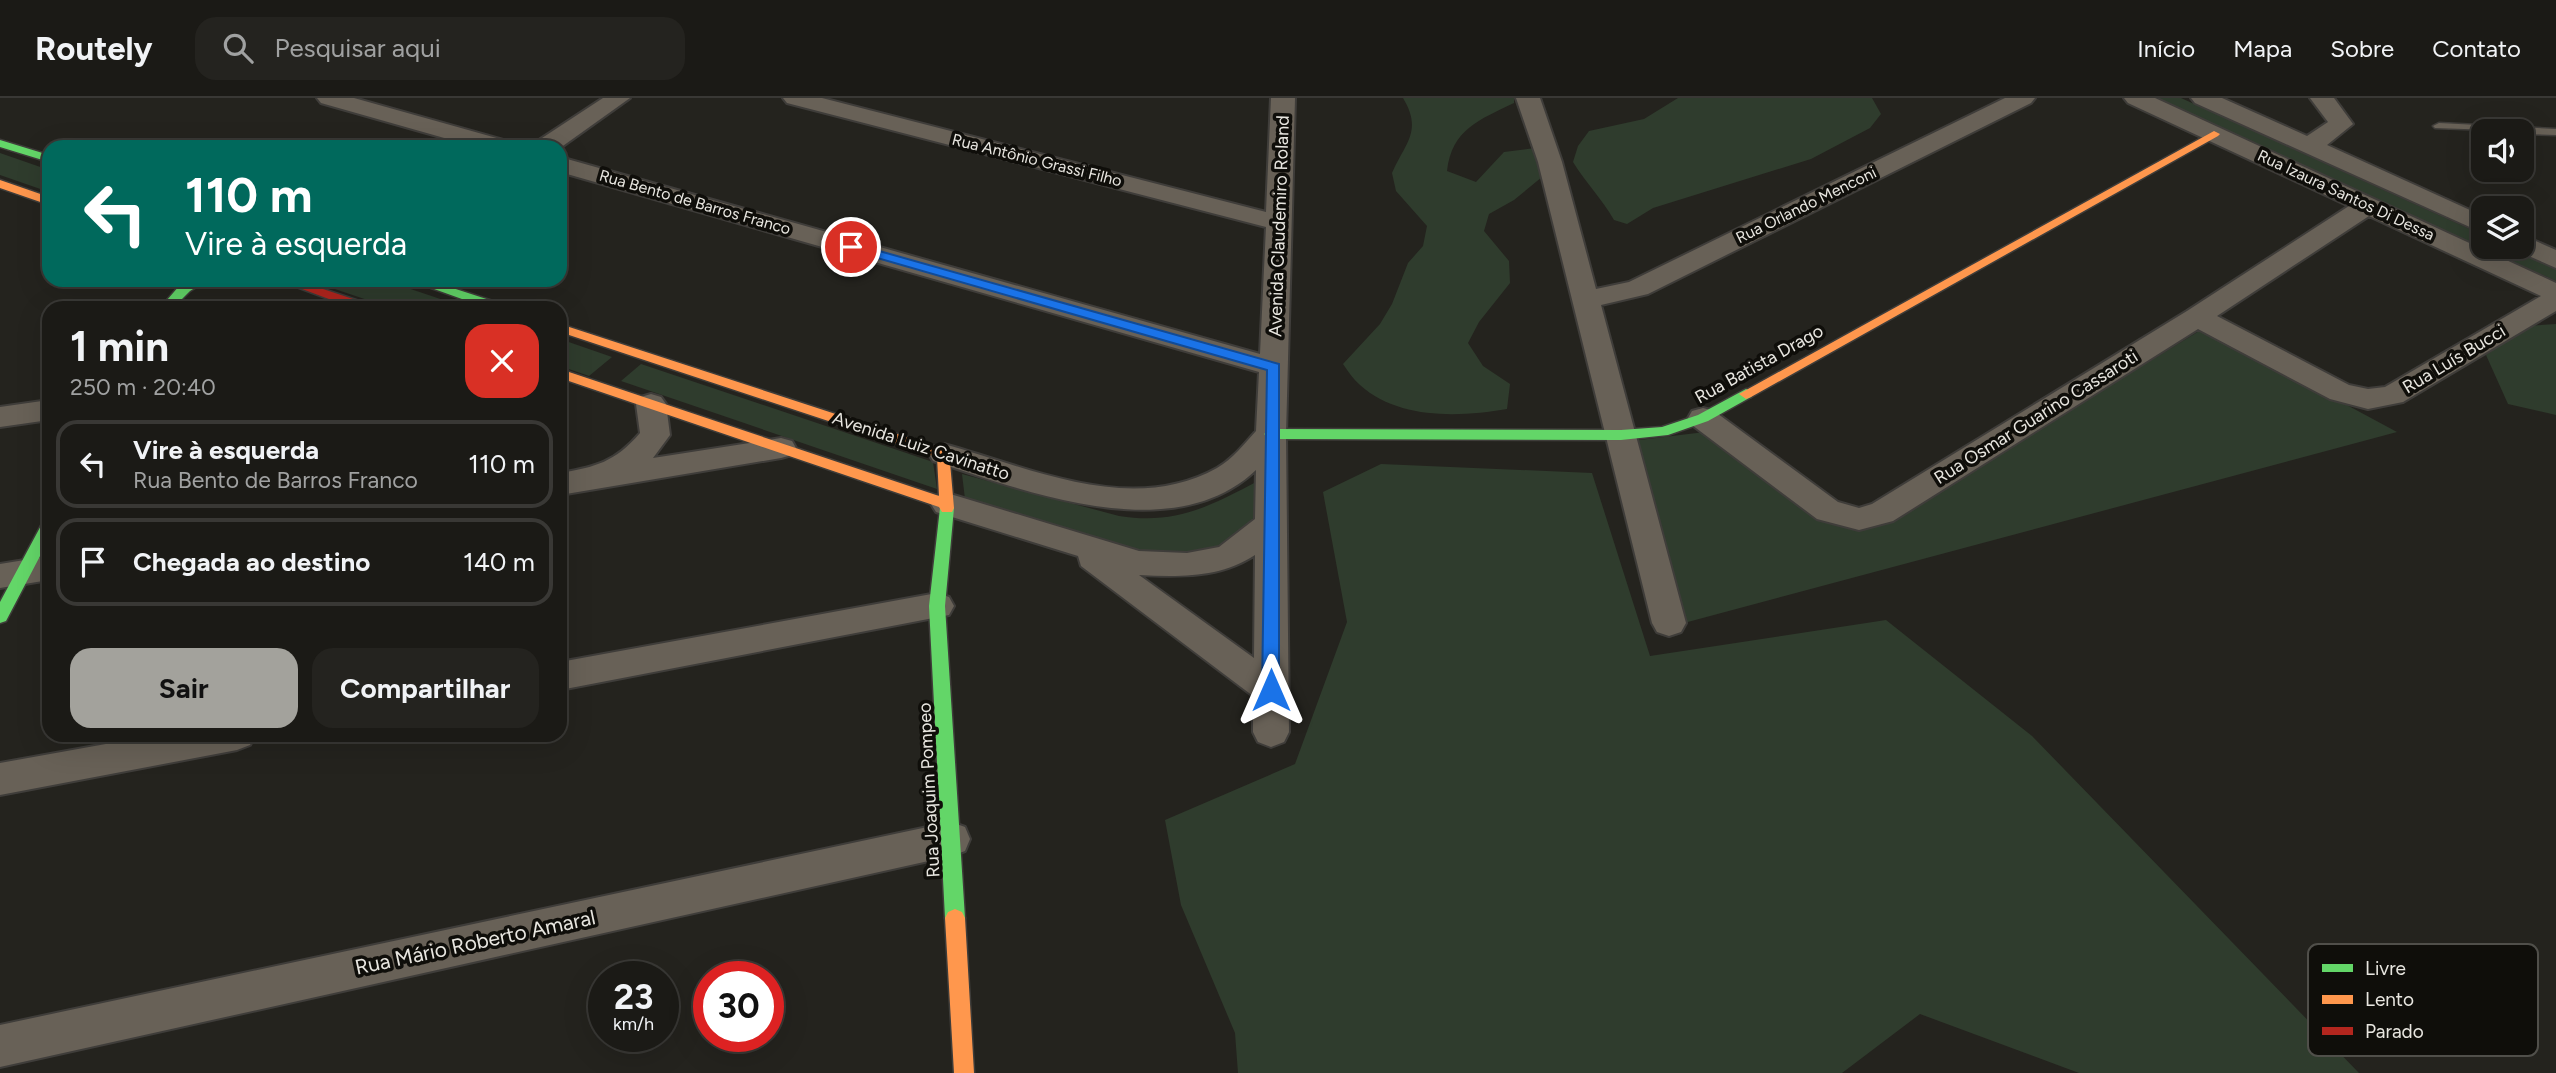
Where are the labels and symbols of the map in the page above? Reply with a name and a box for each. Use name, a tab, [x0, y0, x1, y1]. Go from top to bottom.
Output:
street label: Avenida Claudemiro Roland	[1264, 115, 1294, 337]
street label: Rua Antônio Grassi Filho	[950, 130, 1124, 190]
street label: Rua Izaura Santos Di Dessa	[2255, 146, 2437, 244]
street label: Rua Orlando Menconi	[1733, 163, 1879, 247]
street label: Rua Bento de Barros Franco	[597, 166, 793, 238]
pin	[821, 217, 881, 277]
street label: Rua Batista Drago	[1691, 320, 1827, 408]
street label: Rua Luís Bucci	[2399, 320, 2509, 398]
street label: Rua Osmar Guarino Cassaroti	[1930, 345, 2142, 489]
street label: Avenida Luiz Cavinatto	[830, 407, 1012, 485]
position arrow	[1234, 653, 1308, 727]
street label: Rua Joaquim Pompeo	[913, 702, 945, 878]
street label: Rua Mário Roberto Amaral	[352, 904, 598, 980]
legend	[2308, 944, 2538, 1056]
text: Livre	[2365, 957, 2406, 980]
speed limit sign: 30	[693, 961, 784, 1052]
text: Lento	[2365, 988, 2414, 1011]
text: Parado	[2365, 1020, 2424, 1043]

